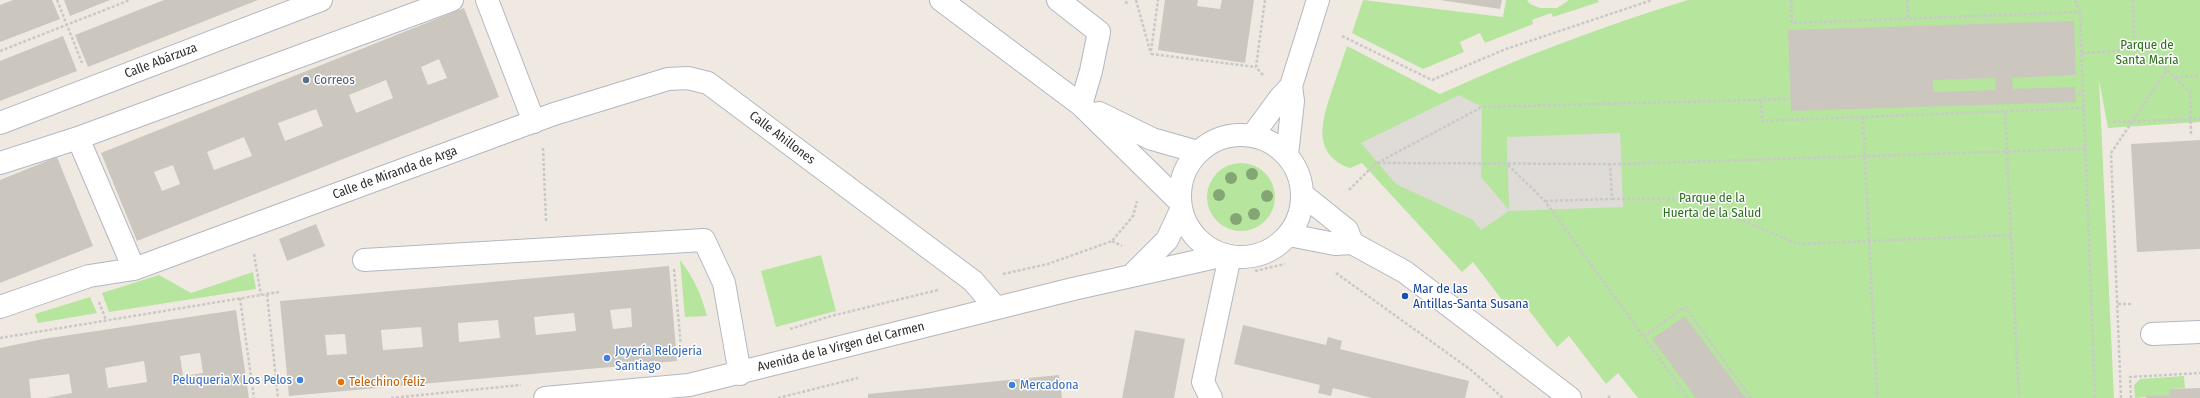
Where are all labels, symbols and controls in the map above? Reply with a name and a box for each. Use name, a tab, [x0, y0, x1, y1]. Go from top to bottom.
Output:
park label: Parque de Santa María	[2115, 37, 2179, 68]
street label: Calle Abárzuza	[122, 40, 200, 82]
place label: Correos	[314, 72, 355, 88]
marker: Correos	[301, 75, 311, 85]
street label: Calle Ahillones	[746, 108, 818, 168]
street label: Calle de Miranda de Arga	[331, 143, 459, 203]
park label: Parque de la Huerta de la Salud	[1663, 190, 1761, 221]
place label: Mar de las Antillas-Santa Susana	[1413, 281, 1529, 312]
marker: Mar de las Antillas-Santa Susana	[1400, 291, 1410, 301]
street label: Avenida de la Virgen del Carmen	[756, 319, 926, 375]
place label: Joyería Relojería Santiago	[615, 343, 702, 374]
marker: Joyería Relojería Santiago	[602, 353, 612, 363]
place label: Peluqueria X Los Pelos	[173, 372, 292, 388]
place label: Telechino feliz	[349, 374, 425, 390]
marker: Peluqueria X Los Pelos	[295, 375, 305, 385]
marker: Telechino feliz	[336, 377, 346, 387]
place label: Mercadona	[1020, 377, 1079, 393]
marker: Mercadona	[1007, 380, 1017, 390]

